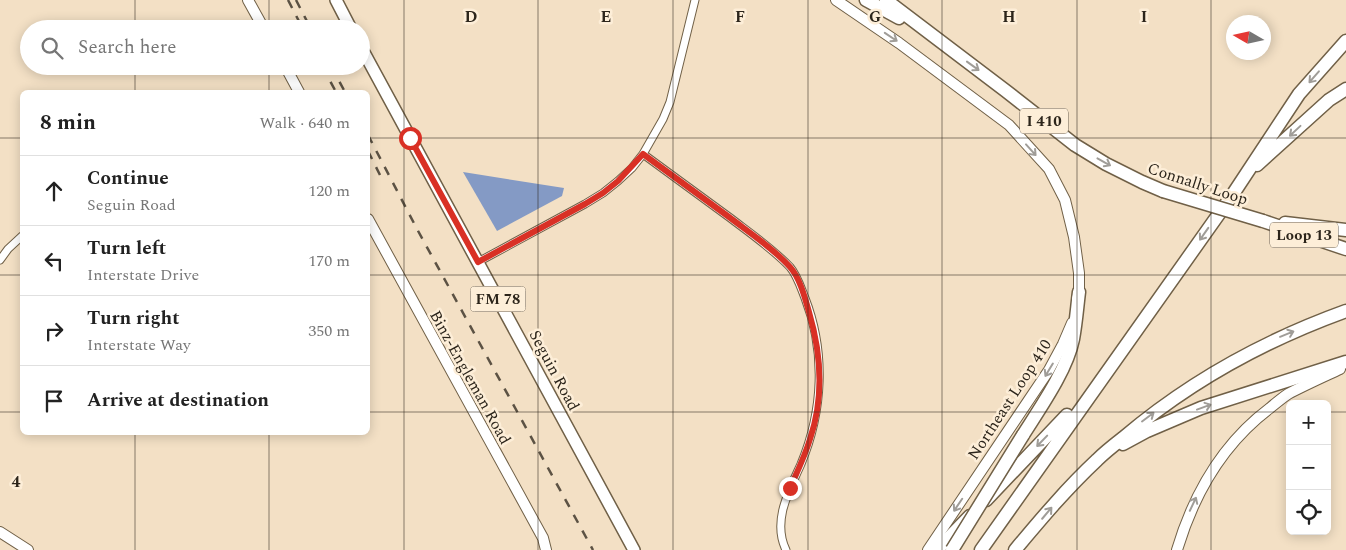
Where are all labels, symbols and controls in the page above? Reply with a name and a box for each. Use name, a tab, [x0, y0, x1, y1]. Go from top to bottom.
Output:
text: D	[465, 5, 478, 29]
text: E	[601, 5, 611, 29]
text: F	[735, 5, 745, 29]
text: G	[869, 5, 881, 29]
text: H	[1002, 5, 1016, 29]
text: I	[1141, 5, 1147, 29]
north arrow	[1226, 15, 1271, 60]
search box	[20, 20, 370, 75]
one-way arrow	[884, 32, 898, 42]
text: Search here	[78, 33, 177, 62]
icon: search	[38, 34, 66, 62]
one-way arrow	[966, 61, 979, 72]
one-way arrow	[1308, 71, 1320, 84]
text: 8 min	[40, 107, 96, 139]
road number: I 410	[1020, 108, 1068, 134]
text: Walk · 640 m	[259, 111, 350, 135]
one-way arrow	[1289, 125, 1301, 137]
route start	[399, 127, 422, 150]
one-way arrow	[1025, 143, 1037, 156]
street label: Connally Loop	[1144, 156, 1251, 211]
one-way arrow	[1096, 158, 1111, 168]
text: Continue	[87, 164, 169, 193]
icon: ahead	[40, 177, 68, 205]
text: 120 m	[308, 179, 350, 203]
text: Seguin Road	[87, 193, 176, 217]
road number: Loop 13	[1270, 222, 1338, 248]
one-way arrow	[1199, 227, 1209, 241]
text: Turn left	[87, 234, 166, 263]
icon: left	[40, 247, 68, 275]
text: 170 m	[308, 249, 350, 273]
text: Interstate Drive	[87, 263, 199, 287]
road number: FM 78	[470, 286, 526, 312]
text: Turn right	[87, 304, 180, 333]
street label: Binz-Engleman Road	[423, 306, 517, 449]
icon: right	[40, 317, 68, 345]
text: 350 m	[308, 319, 350, 343]
street label: Seguin Road	[523, 326, 586, 415]
one-way arrow	[1279, 329, 1295, 338]
text: Interstate Way	[87, 333, 191, 357]
street label: Northeast Loop 410	[962, 335, 1058, 465]
one-way arrow	[1043, 362, 1053, 376]
text: Arrive at destination	[87, 386, 269, 415]
icon: arrive	[40, 387, 68, 415]
map controls	[1286, 400, 1331, 535]
button: +	[1286, 400, 1331, 445]
one-way arrow	[1195, 402, 1211, 411]
one-way arrow	[1141, 412, 1155, 422]
one-way arrow	[1036, 435, 1048, 448]
button: −	[1286, 445, 1331, 490]
text: 4	[12, 470, 21, 494]
route end	[779, 477, 802, 500]
button: locate	[1286, 490, 1331, 535]
one-way arrow	[953, 497, 963, 511]
one-way arrow	[1189, 497, 1199, 512]
one-way arrow	[1041, 506, 1052, 519]

